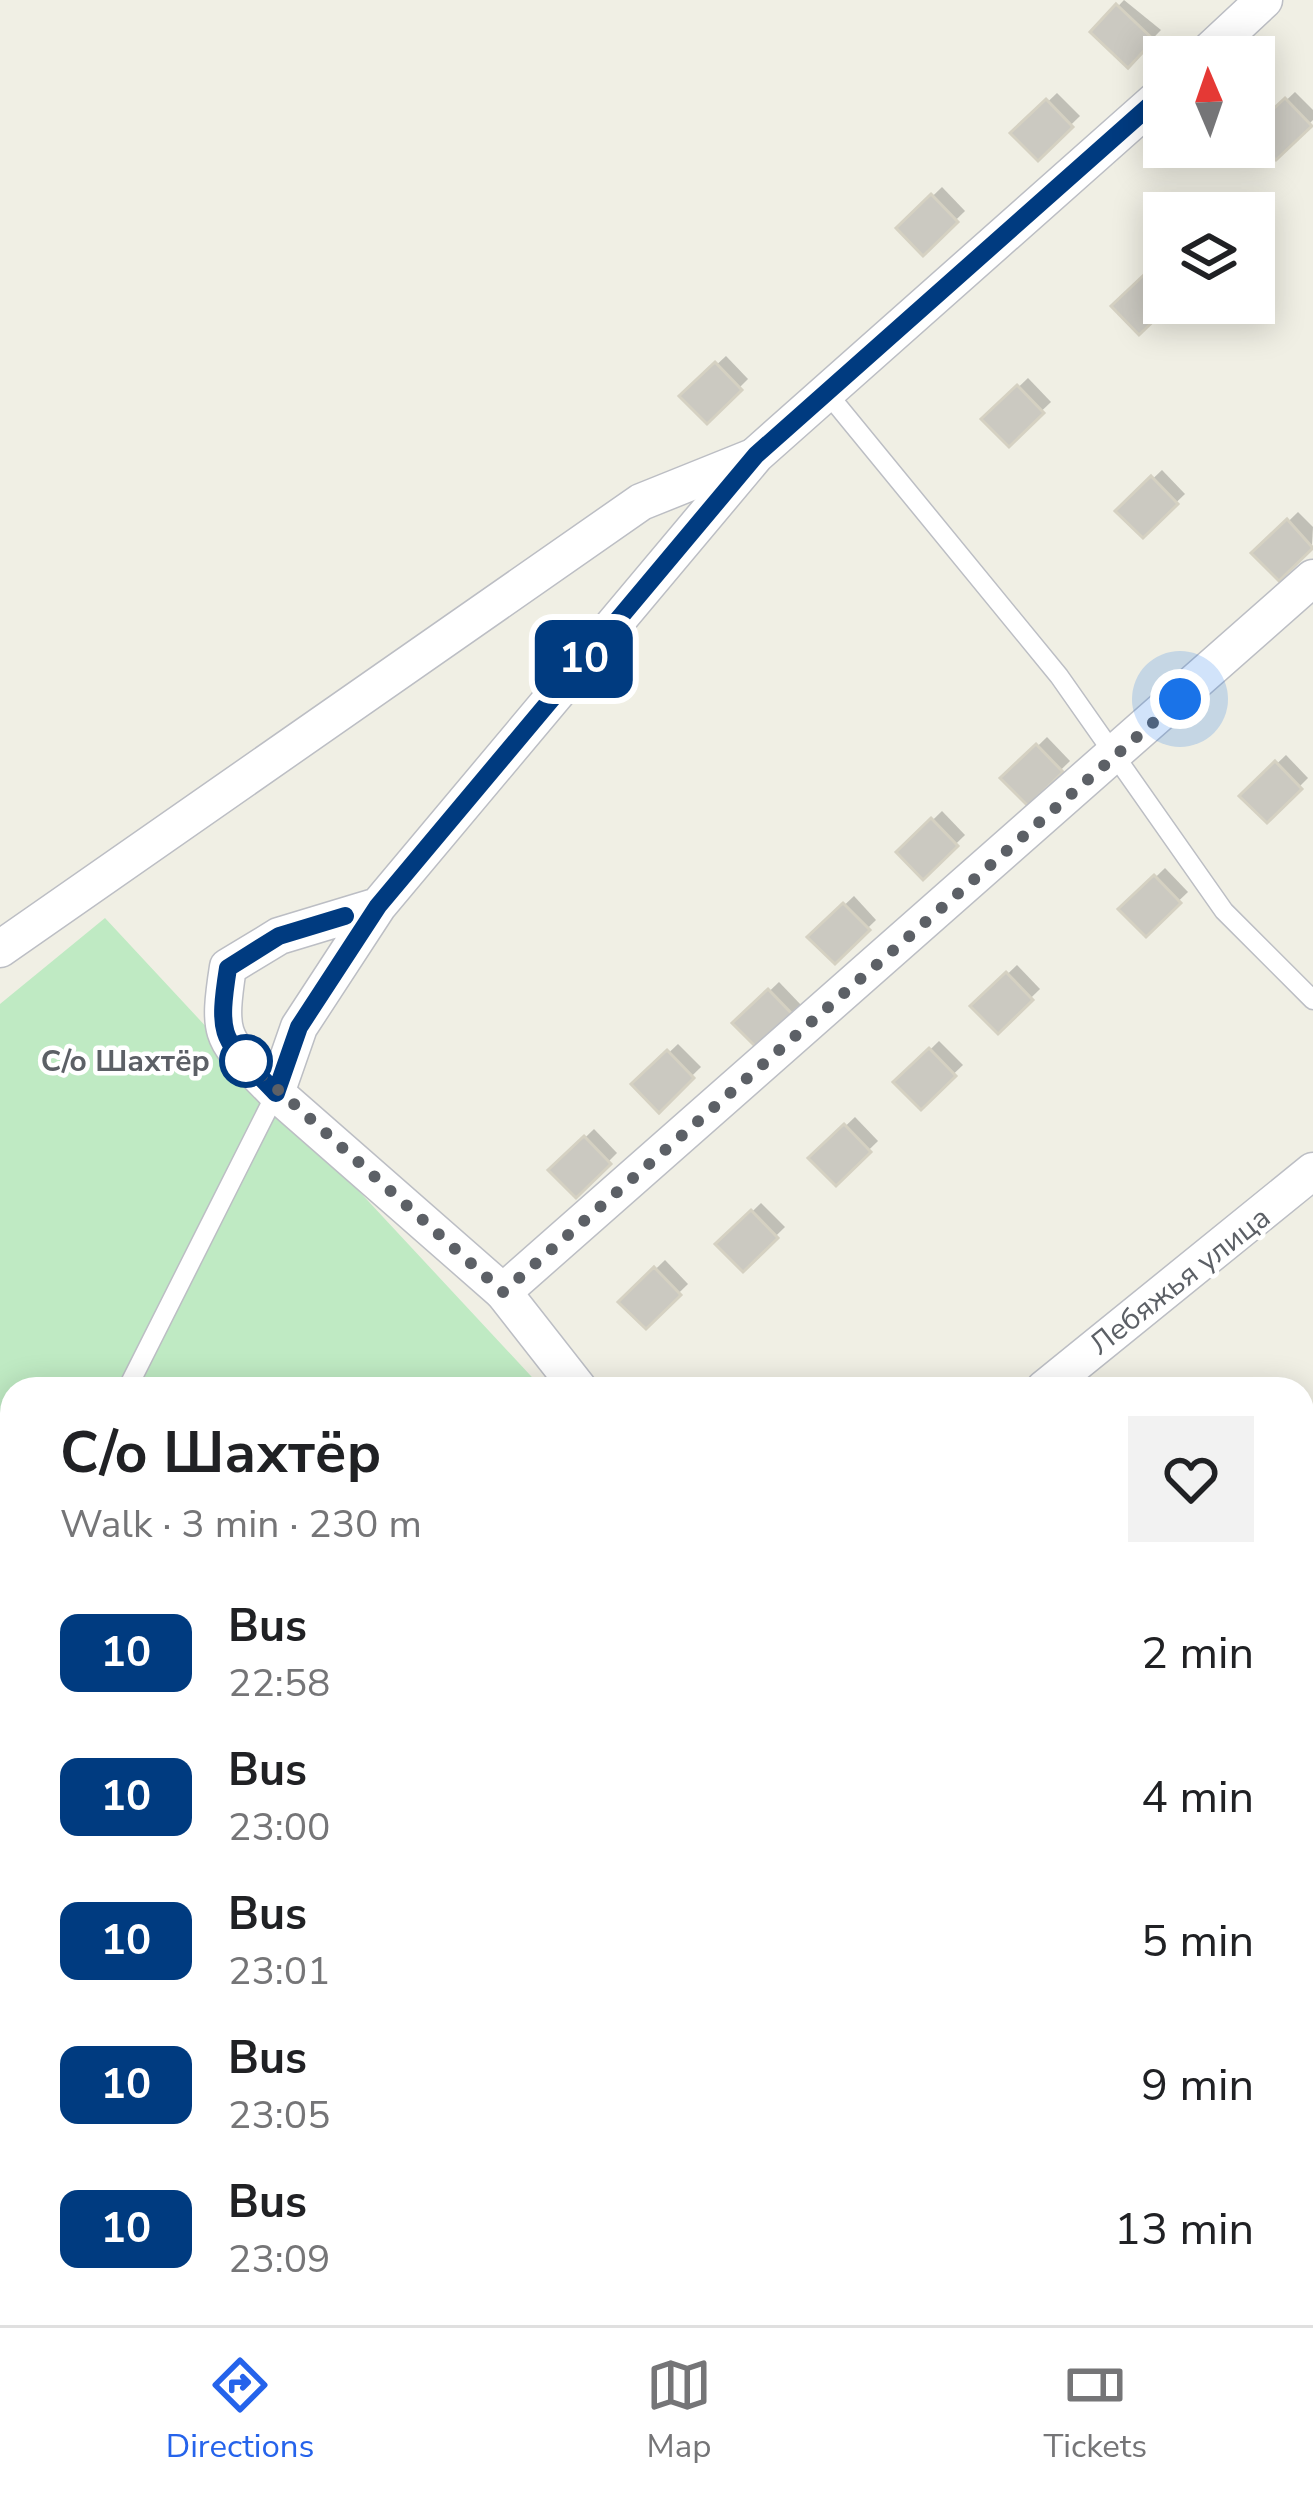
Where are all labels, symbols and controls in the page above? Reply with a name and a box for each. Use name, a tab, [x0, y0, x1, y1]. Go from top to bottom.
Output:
north arrow	[1143, 36, 1275, 168]
map controls	[1143, 36, 1275, 324]
button: layers	[1143, 192, 1275, 324]
line badge: 10	[530, 620, 638, 698]
text: 10	[559, 630, 609, 687]
your location	[1150, 669, 1210, 729]
marker: С/о Шахтёр	[221, 1036, 271, 1086]
place label: С/о Шахтёр	[41, 1041, 210, 1082]
street label: Лебяжья улица	[1081, 1197, 1279, 1365]
text: С/о Шахтёр	[60, 1414, 381, 1492]
button: heart	[1128, 1416, 1254, 1542]
text: Walk · 3 min · 230 m	[60, 1498, 422, 1551]
text: Bus	[228, 1596, 307, 1657]
text: 2 min	[1141, 1623, 1254, 1684]
text: 10	[101, 1624, 151, 1681]
text: 22:58	[228, 1657, 331, 1710]
text: Bus	[228, 1740, 307, 1801]
text: 4 min	[1141, 1767, 1254, 1828]
text: 10	[101, 1768, 151, 1825]
text: 23:00	[228, 1801, 331, 1854]
text: Bus	[228, 1884, 307, 1945]
text: 5 min	[1141, 1911, 1254, 1972]
text: 10	[101, 1912, 151, 1969]
text: 23:01	[228, 1945, 331, 1998]
text: Bus	[228, 2028, 307, 2089]
text: 9 min	[1141, 2055, 1254, 2116]
text: 10	[101, 2056, 151, 2113]
text: 23:05	[228, 2089, 331, 2142]
text: Bus	[228, 2172, 307, 2233]
text: 13 min	[1114, 2199, 1254, 2260]
text: 10	[101, 2200, 151, 2257]
text: 23:09	[228, 2233, 331, 2286]
tab: Directions	[166, 2352, 314, 2469]
tab: Map	[646, 2352, 712, 2469]
tab: Tickets	[1043, 2352, 1147, 2469]

